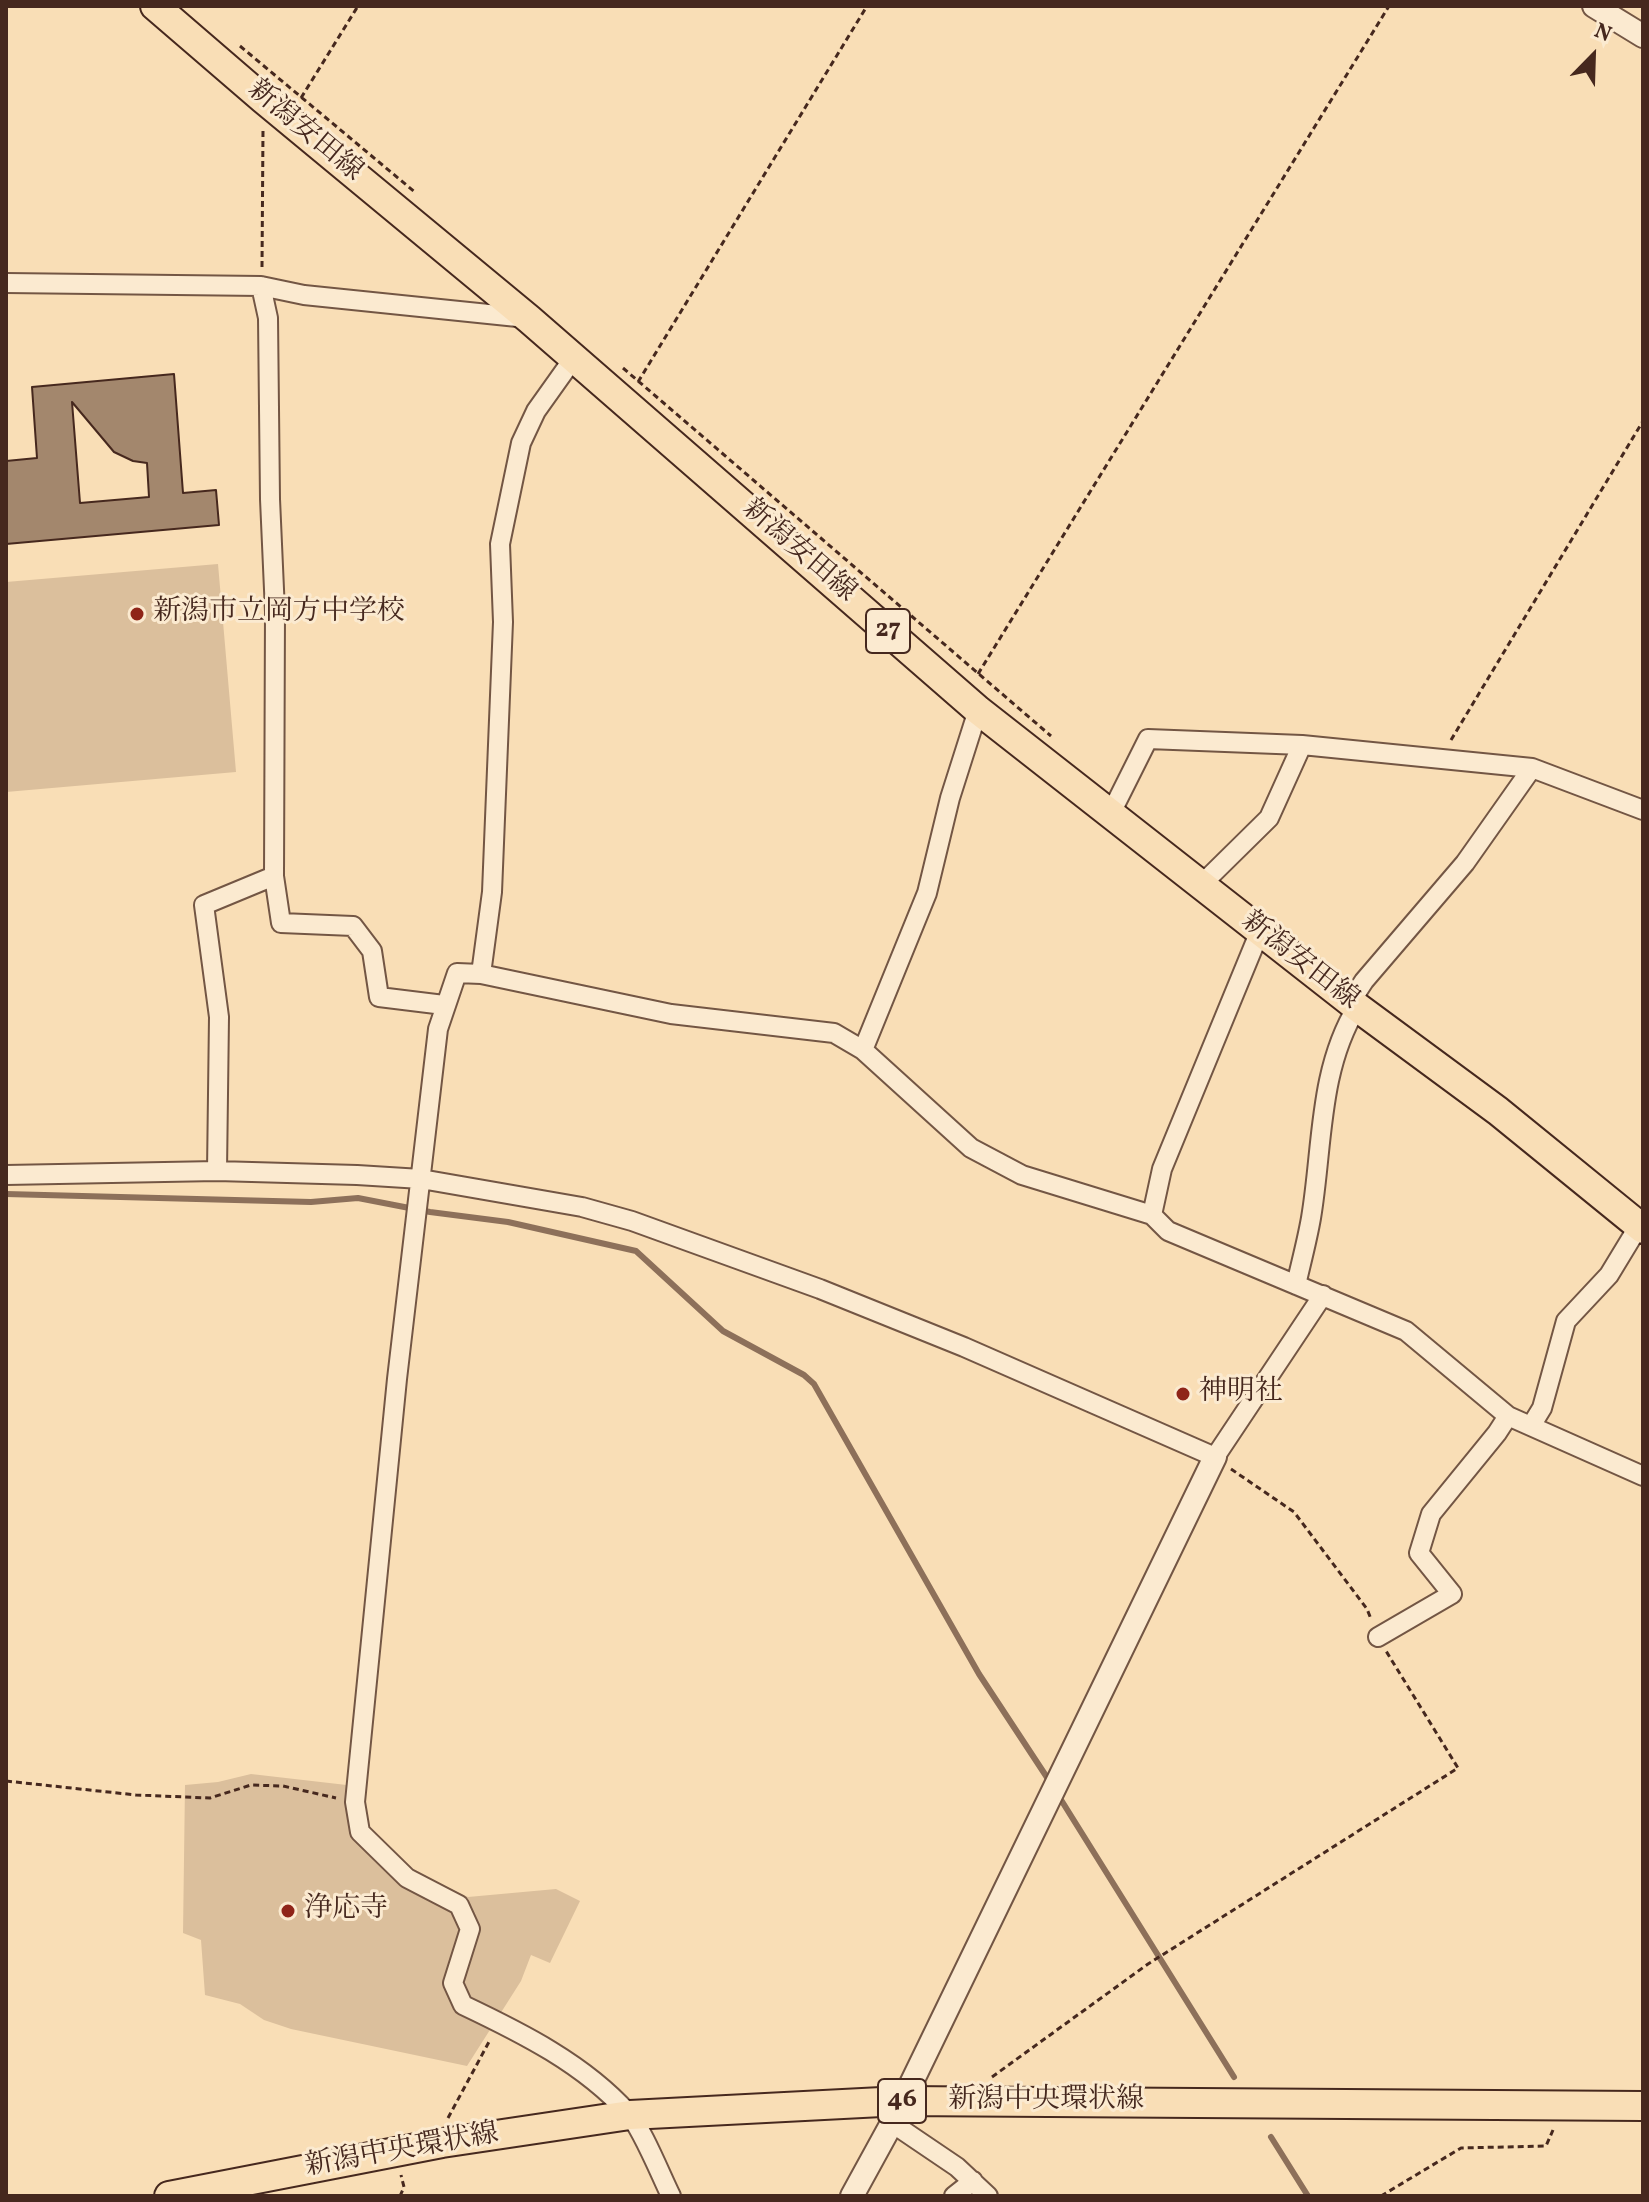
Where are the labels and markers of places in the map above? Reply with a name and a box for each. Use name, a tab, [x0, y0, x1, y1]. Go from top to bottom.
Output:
place label: 新潟市立岡方中学校	[153, 597, 405, 631]
marker: 新潟市立岡方中学校	[128, 605, 146, 623]
place label: 神明社	[1199, 1377, 1283, 1411]
marker: 神明社	[1174, 1385, 1192, 1403]
place label: 浄応寺	[304, 1894, 388, 1928]
marker: 浄応寺	[279, 1902, 297, 1920]

